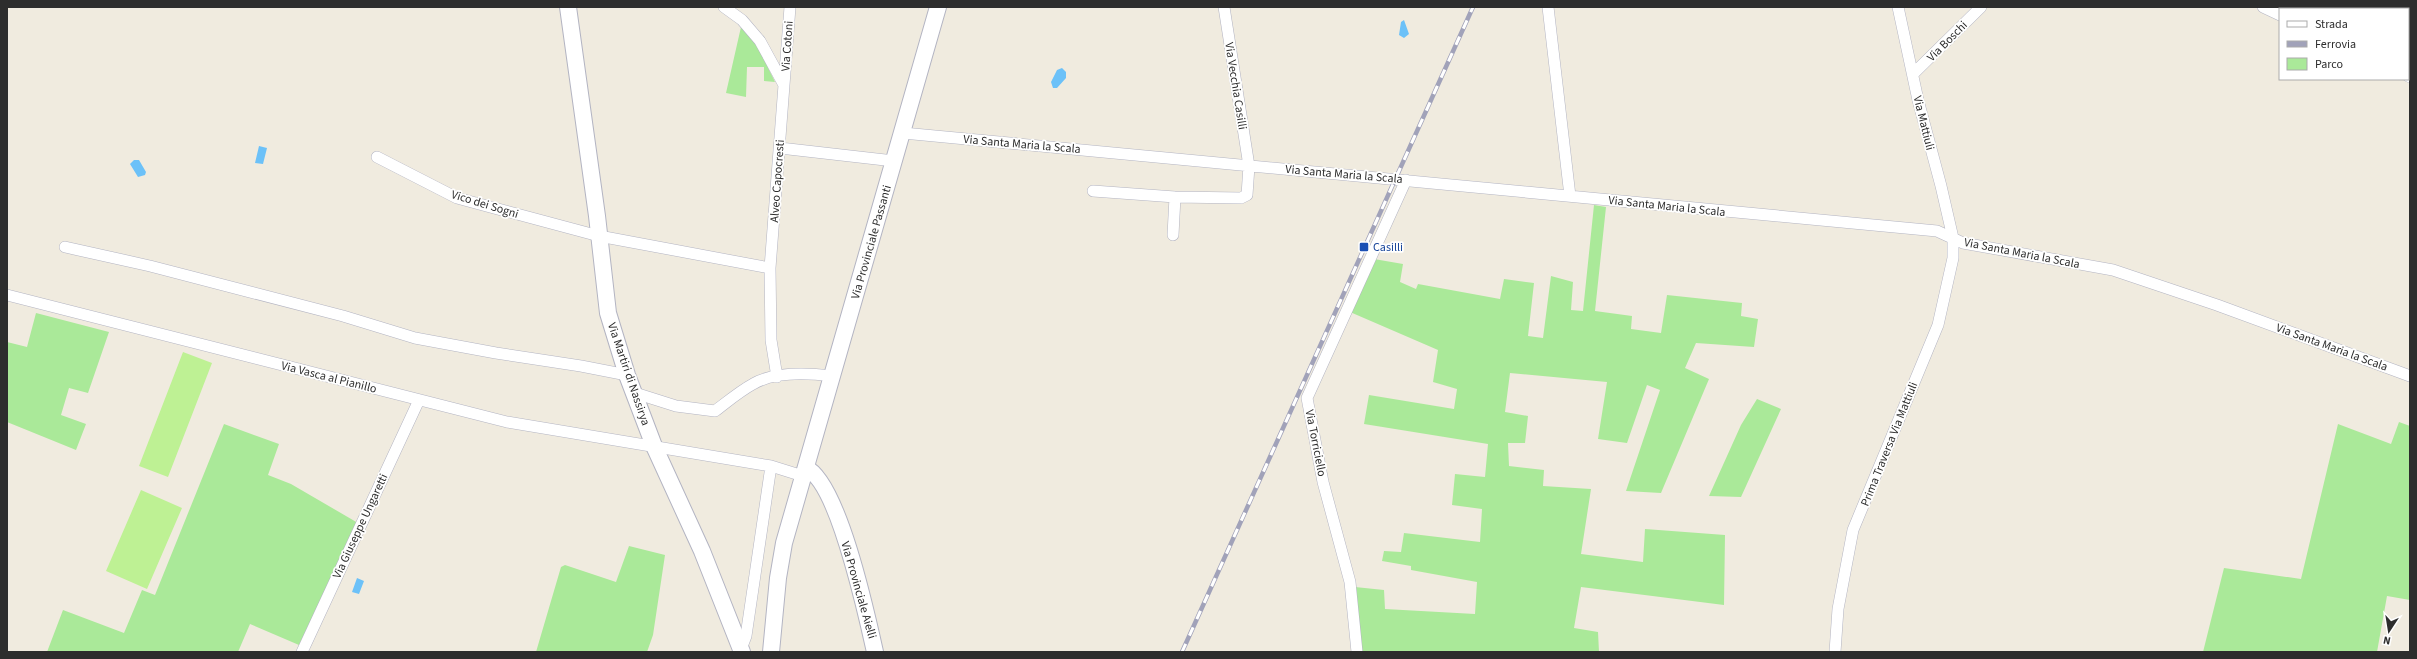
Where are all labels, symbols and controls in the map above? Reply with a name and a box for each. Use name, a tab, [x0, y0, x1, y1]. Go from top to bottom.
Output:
legend	[2279, 8, 2409, 80]
text: Strada	[2315, 16, 2348, 33]
street label: Via Boschi	[1923, 17, 1971, 65]
street label: Via Cotoni	[777, 20, 798, 72]
text: Ferrovia	[2315, 36, 2356, 53]
street label: Via Vecchia Casilli	[1220, 41, 1251, 131]
text: Parco	[2315, 56, 2343, 73]
street label: Via Mattiuli	[1909, 94, 1938, 152]
street label: Via Santa Maria la Scala	[963, 131, 1081, 158]
street label: Alveo Capocresti	[766, 139, 789, 223]
street label: Via Santa Maria la Scala	[1285, 161, 1403, 188]
street label: Via Provinciale Passanti	[847, 183, 896, 301]
street label: Vico dei Sogni	[449, 186, 521, 223]
street label: Via Santa Maria la Scala	[1608, 192, 1726, 221]
street label: Via Santa Maria la Scala	[1963, 234, 2081, 273]
place label: Casilli	[1373, 239, 1403, 256]
marker: Casilli	[1358, 241, 1370, 253]
street label: Via Santa Maria la Scala	[2274, 319, 2390, 376]
street label: Via Martiri di Nassirya	[603, 320, 654, 428]
street label: Via Vasca al Pianillo	[279, 357, 378, 398]
street label: Prima Traversa Via Mattiuli	[1857, 379, 1922, 509]
street label: Via Torriciello	[1301, 408, 1330, 478]
street label: Via Giuseppe Ungaretti	[329, 471, 392, 581]
street label: Via Provinciale Aielli	[837, 540, 881, 641]
north arrow	[2369, 611, 2409, 651]
text: N	[2382, 632, 2392, 648]

